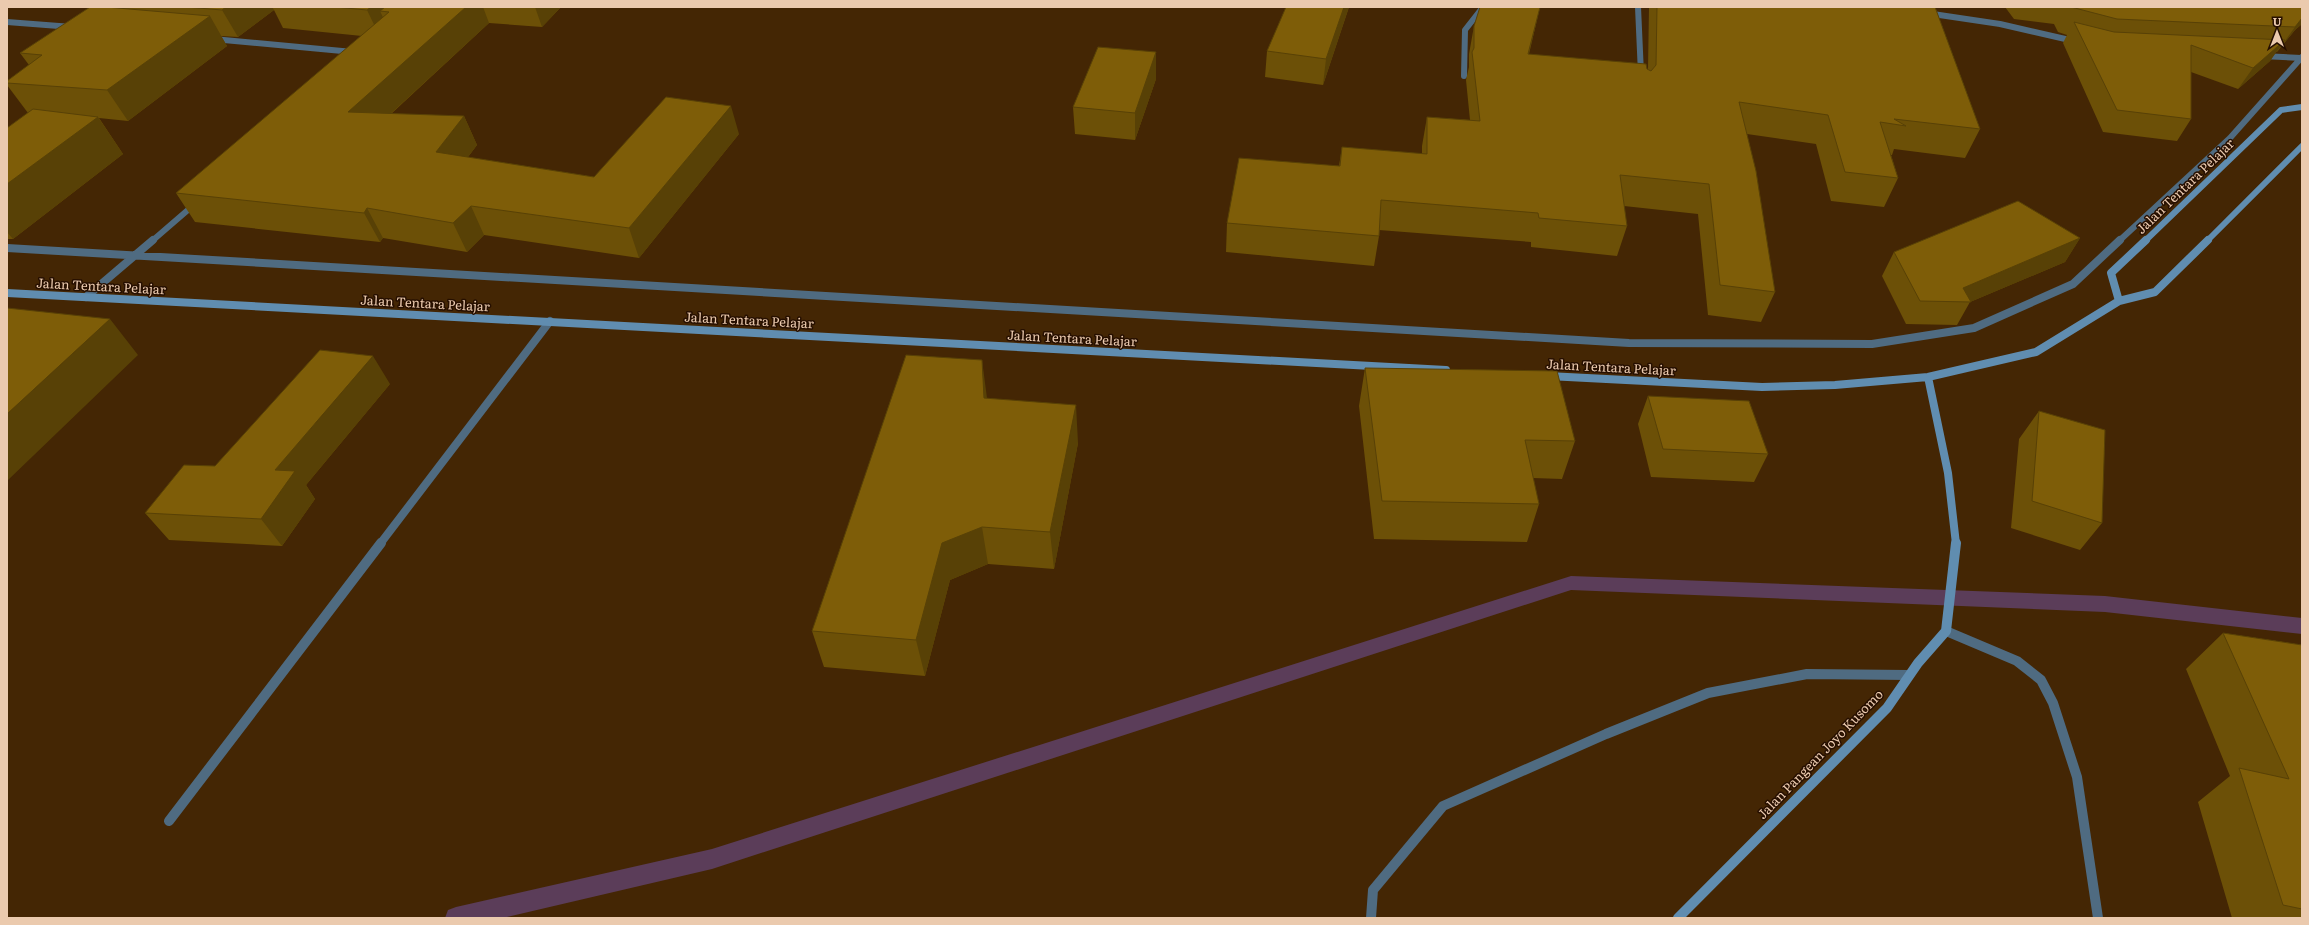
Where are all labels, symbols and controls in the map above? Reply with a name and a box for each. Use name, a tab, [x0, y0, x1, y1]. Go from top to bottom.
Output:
north arrow	[2257, 12, 2297, 52]
text: U	[2273, 13, 2282, 29]
street label: Jalan Tentara Pelajar	[2131, 133, 2239, 238]
street label: Jalan Tentara Pelajar	[36, 273, 167, 298]
street label: Jalan Tentara Pelajar	[360, 290, 491, 315]
street label: Jalan Tentara Pelajar	[684, 307, 815, 332]
street label: Jalan Tentara Pelajar	[1007, 325, 1138, 350]
street label: Jalan Tentara Pelajar	[1546, 354, 1677, 379]
street label: Jalan Pangean Joyo Kusomo	[1752, 684, 1887, 823]

